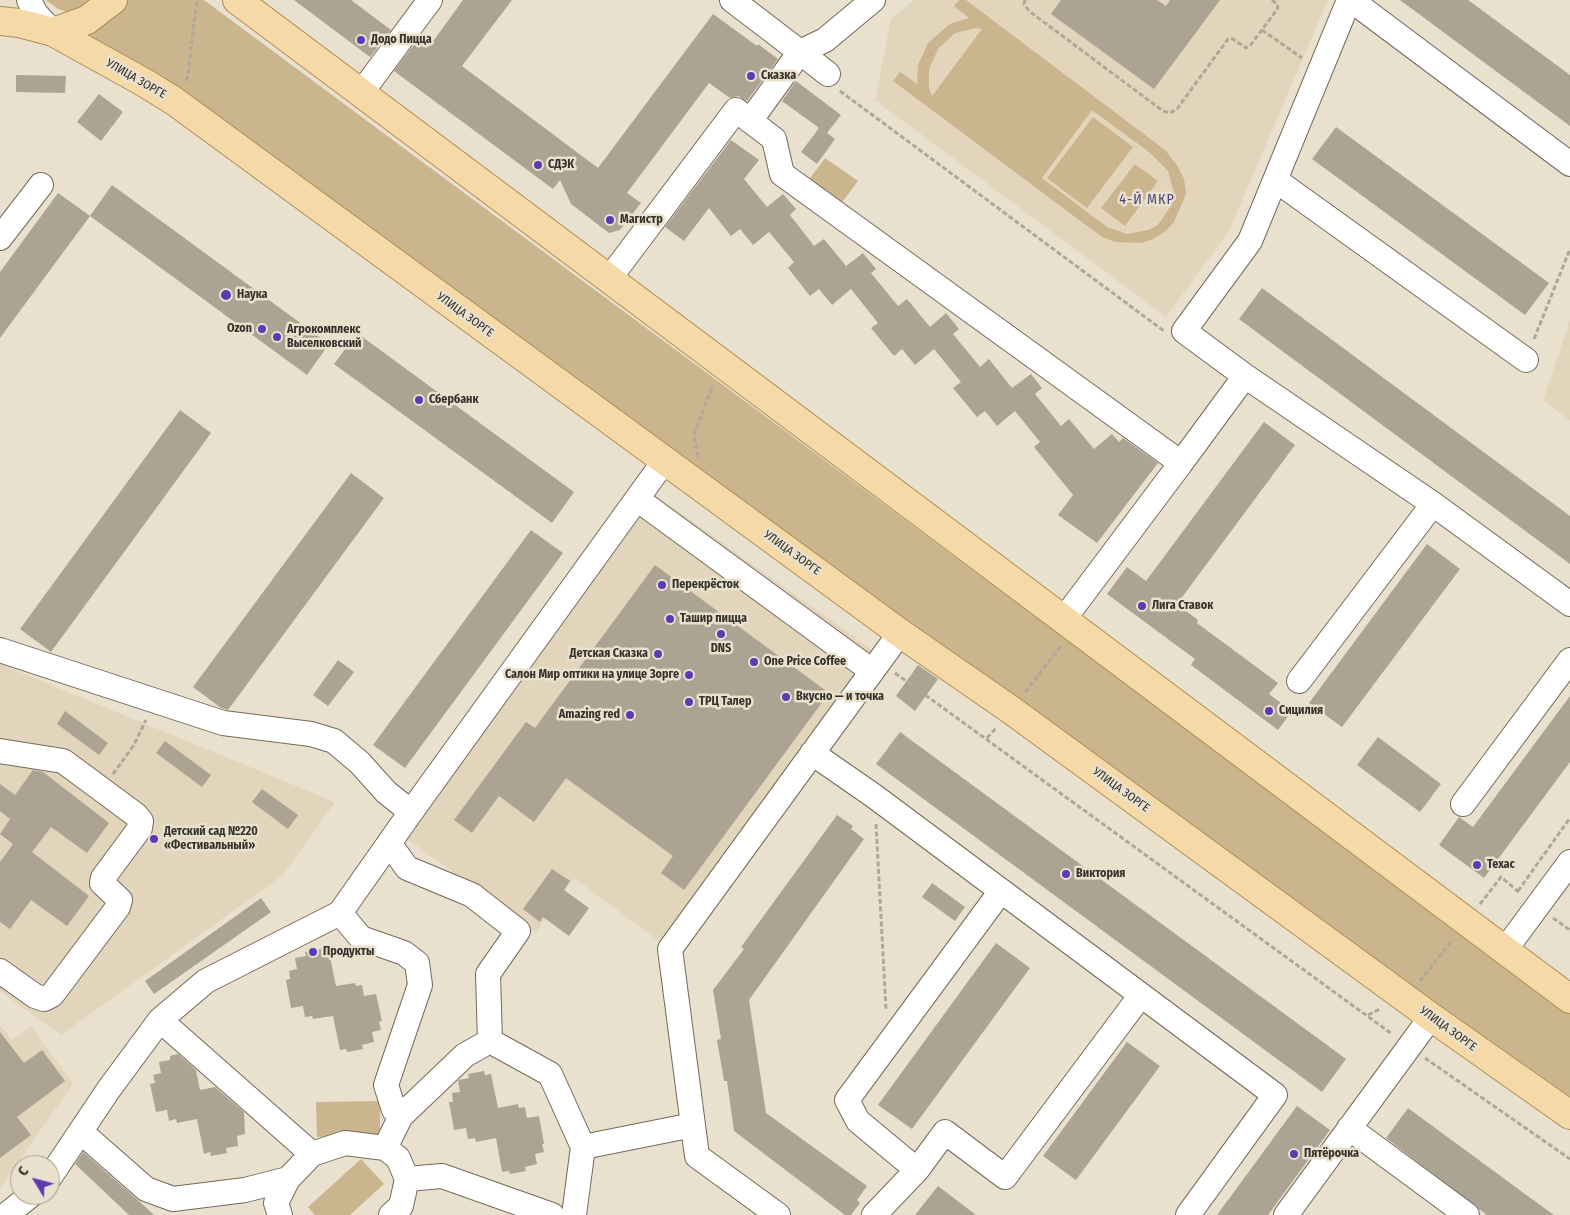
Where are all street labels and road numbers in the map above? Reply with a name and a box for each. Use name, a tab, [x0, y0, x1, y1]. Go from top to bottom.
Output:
street label: УЛИЦА ЗОРГЕ	[103, 56, 169, 102]
street label: УЛИЦА ЗОРГЕ	[434, 289, 496, 341]
street label: УЛИЦА ЗОРГЕ	[761, 527, 823, 579]
street label: УЛИЦА ЗОРГЕ	[1090, 764, 1152, 816]
street label: УЛИЦА ЗОРГЕ	[1417, 1003, 1479, 1055]

